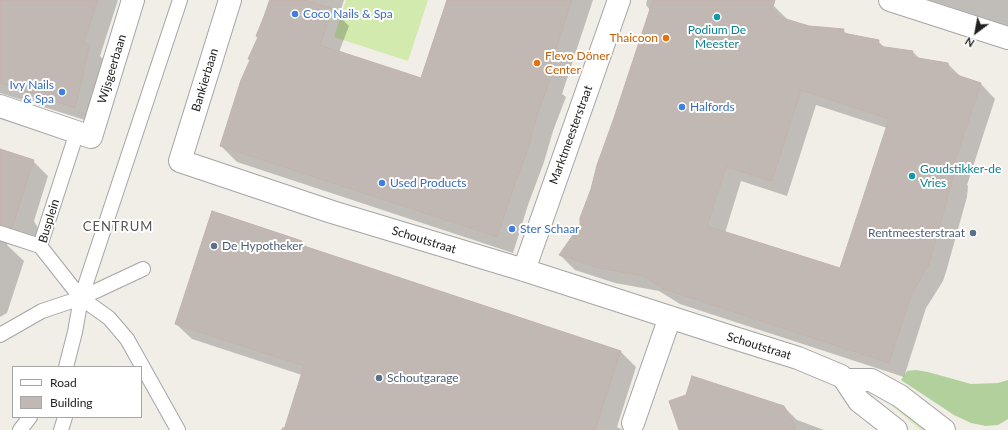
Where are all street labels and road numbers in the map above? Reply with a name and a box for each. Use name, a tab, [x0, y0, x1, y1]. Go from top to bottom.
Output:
street label: Wijsgeerbaan	[95, 33, 129, 105]
street label: Bankierbaan	[189, 47, 221, 113]
street label: Marktmeesterstraat	[546, 84, 596, 186]
street label: Busplein	[36, 197, 62, 245]
street label: Schoutstraat	[390, 223, 458, 257]
street label: Schoutstraat	[725, 329, 793, 363]

